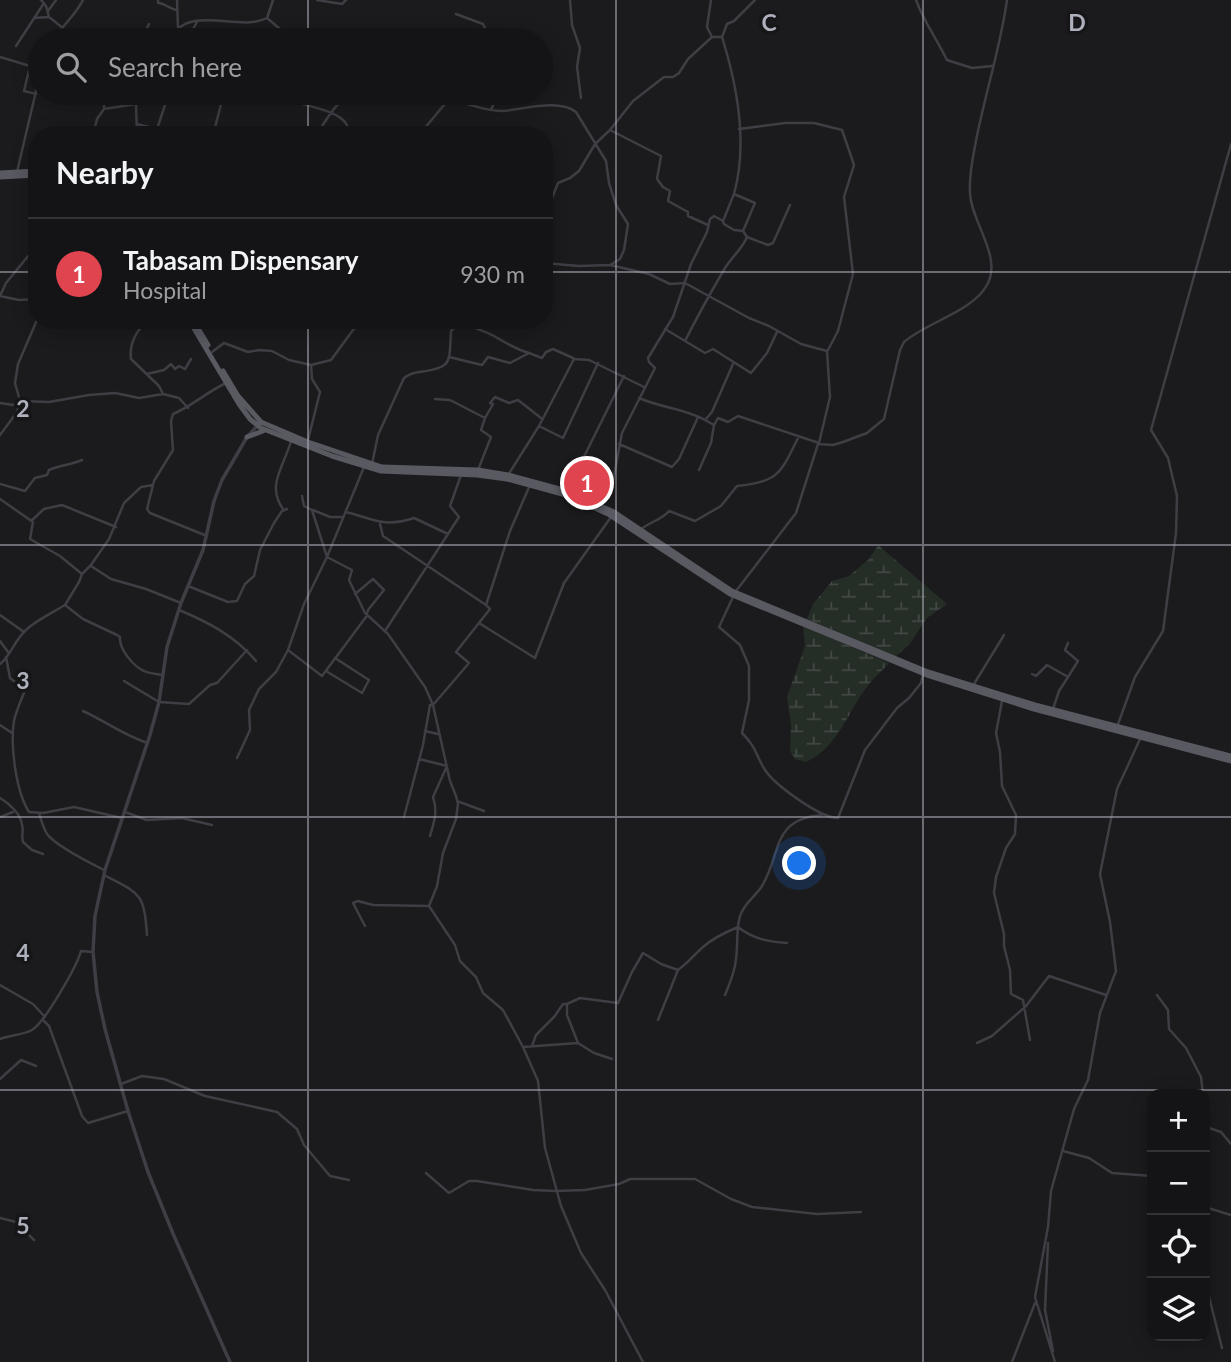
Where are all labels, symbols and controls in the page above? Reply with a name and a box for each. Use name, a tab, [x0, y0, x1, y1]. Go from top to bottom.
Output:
text: C	[761, 8, 777, 36]
text: D	[1068, 8, 1086, 36]
search box	[28, 28, 553, 105]
icon: search	[52, 48, 90, 86]
text: Search here	[108, 51, 242, 83]
text: Nearby	[56, 154, 154, 190]
text: Tabasam Dispensary	[123, 244, 359, 276]
text: 1	[72, 260, 86, 288]
text: 930 m	[460, 260, 525, 288]
text: Hospital	[123, 276, 207, 304]
text: 2	[16, 394, 30, 422]
pin: 1	[564, 457, 610, 509]
text: 3	[16, 666, 30, 694]
your location	[782, 846, 816, 880]
text: 4	[16, 938, 30, 966]
map controls	[1147, 1089, 1210, 1341]
button: +	[1147, 1089, 1210, 1152]
button: −	[1147, 1152, 1210, 1215]
text: 5	[16, 1211, 30, 1239]
button: locate	[1147, 1215, 1210, 1278]
button: layers	[1147, 1278, 1210, 1341]

